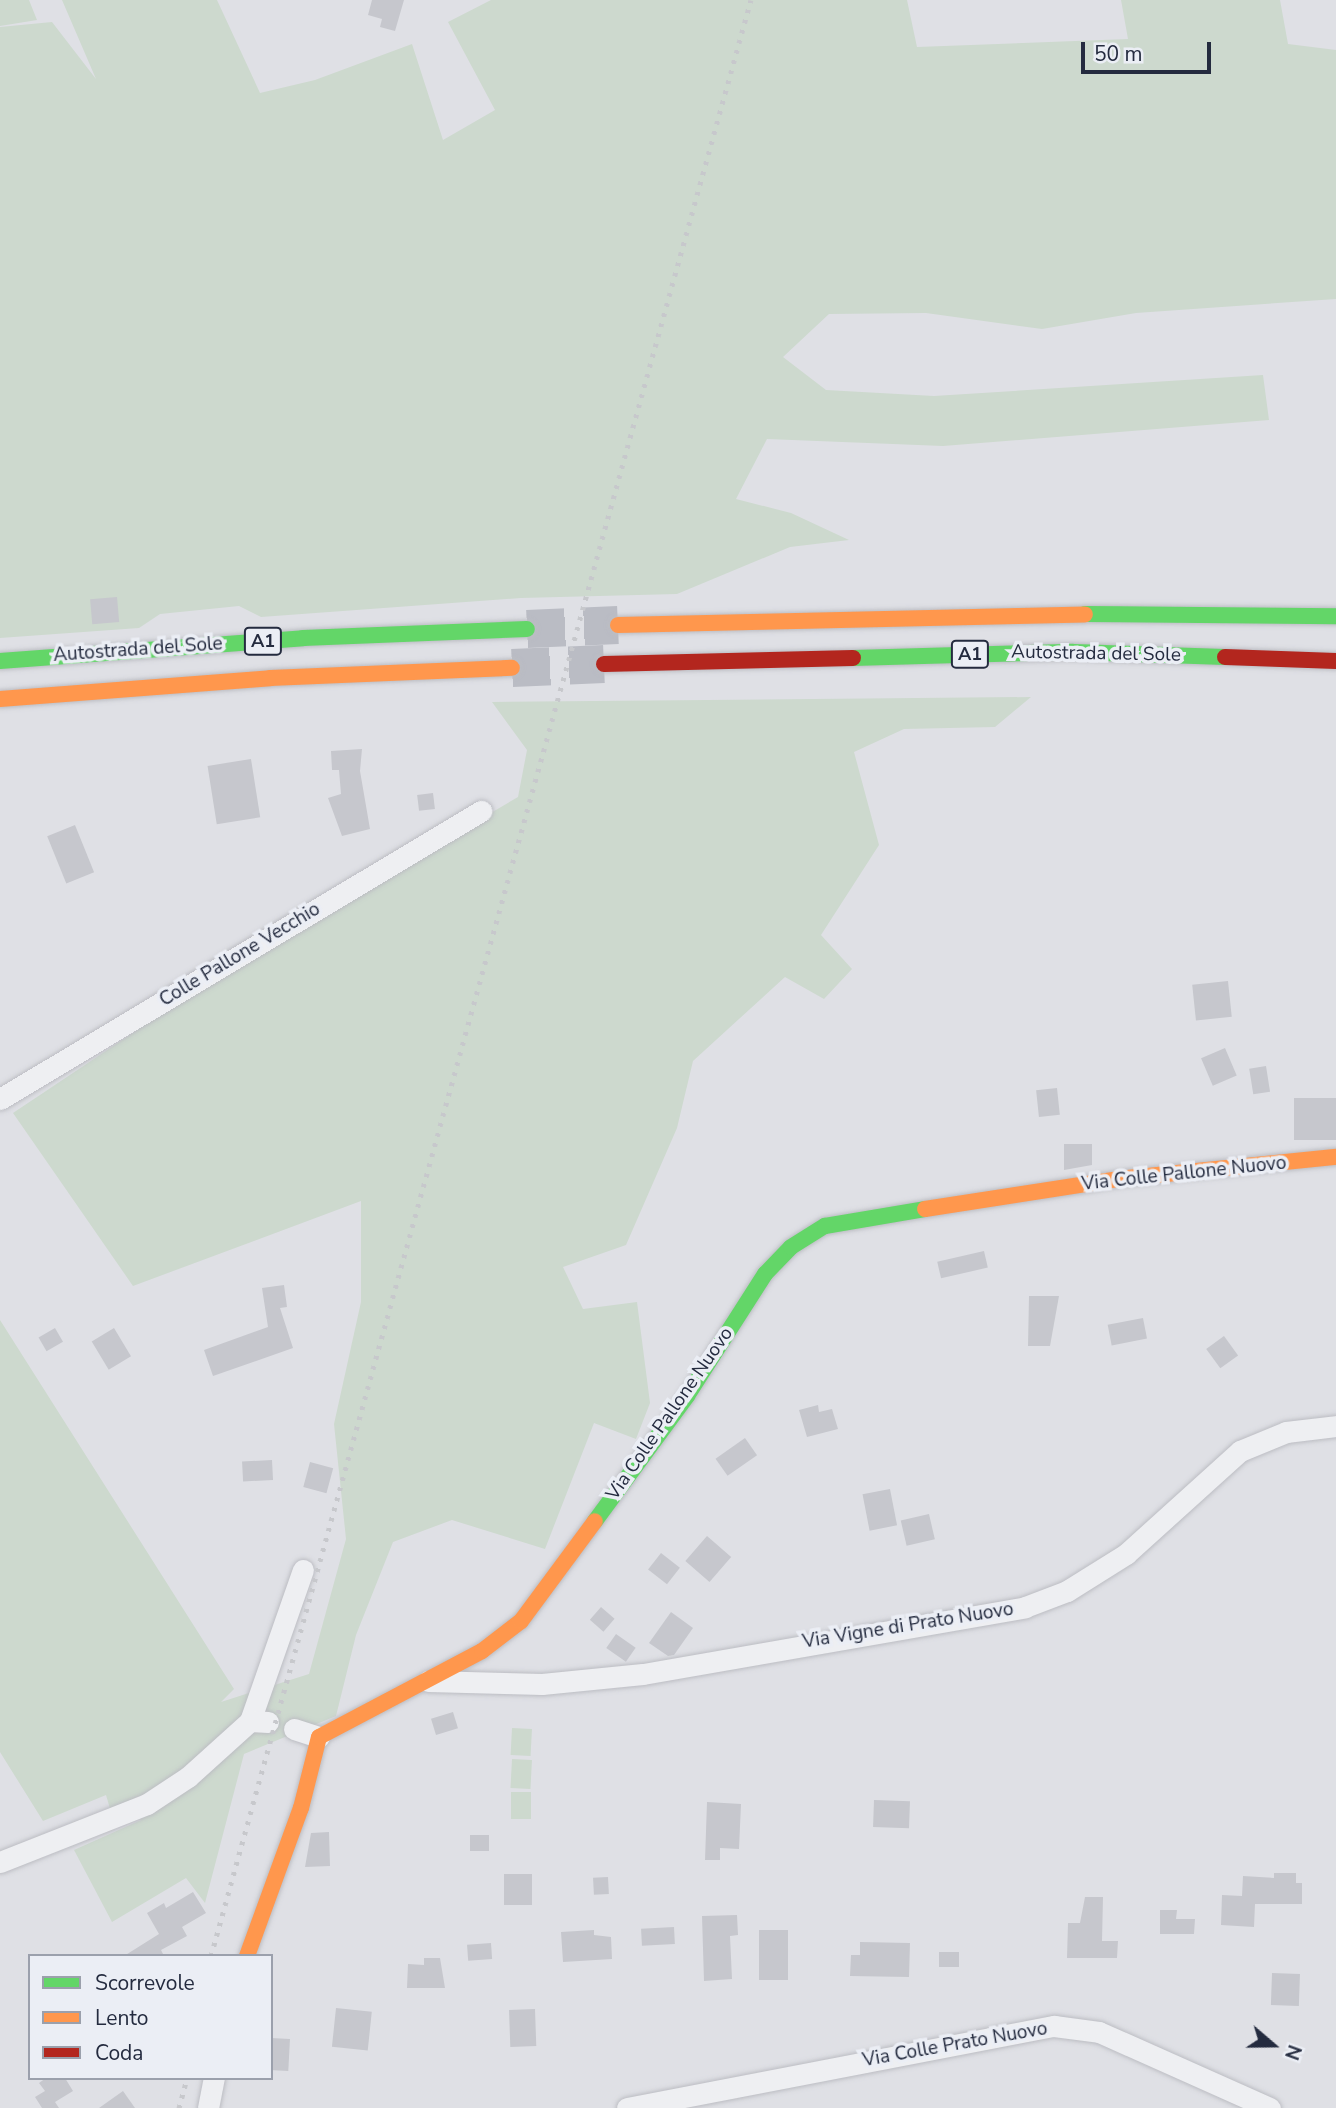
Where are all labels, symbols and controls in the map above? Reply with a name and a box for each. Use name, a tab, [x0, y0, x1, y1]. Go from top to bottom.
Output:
scale bar	[1084, 28, 1214, 72]
text: 50 m	[1094, 40, 1143, 68]
road number: A1	[244, 626, 282, 656]
street label: Autostrada del Sole	[53, 633, 223, 667]
road number: A1	[951, 640, 989, 668]
street label: Autostrada del Sole	[1011, 641, 1181, 667]
street label: Colle Pallone Vecchio	[156, 898, 324, 1012]
street label: Via Colle Pallone Nuovo	[1080, 1152, 1288, 1196]
street label: Via Colle Pallone Nuovo	[602, 1323, 738, 1505]
street label: Via Vigne di Prato Nuovo	[801, 1598, 1015, 1654]
legend	[28, 1954, 273, 2080]
text: Scorrevole	[95, 1969, 195, 1997]
text: Lento	[95, 2004, 148, 2032]
north arrow	[1238, 2010, 1308, 2080]
street label: Via Colle Prato Nuovo	[861, 2018, 1049, 2072]
text: Coda	[95, 2039, 143, 2067]
text: N	[1278, 2041, 1307, 2063]

